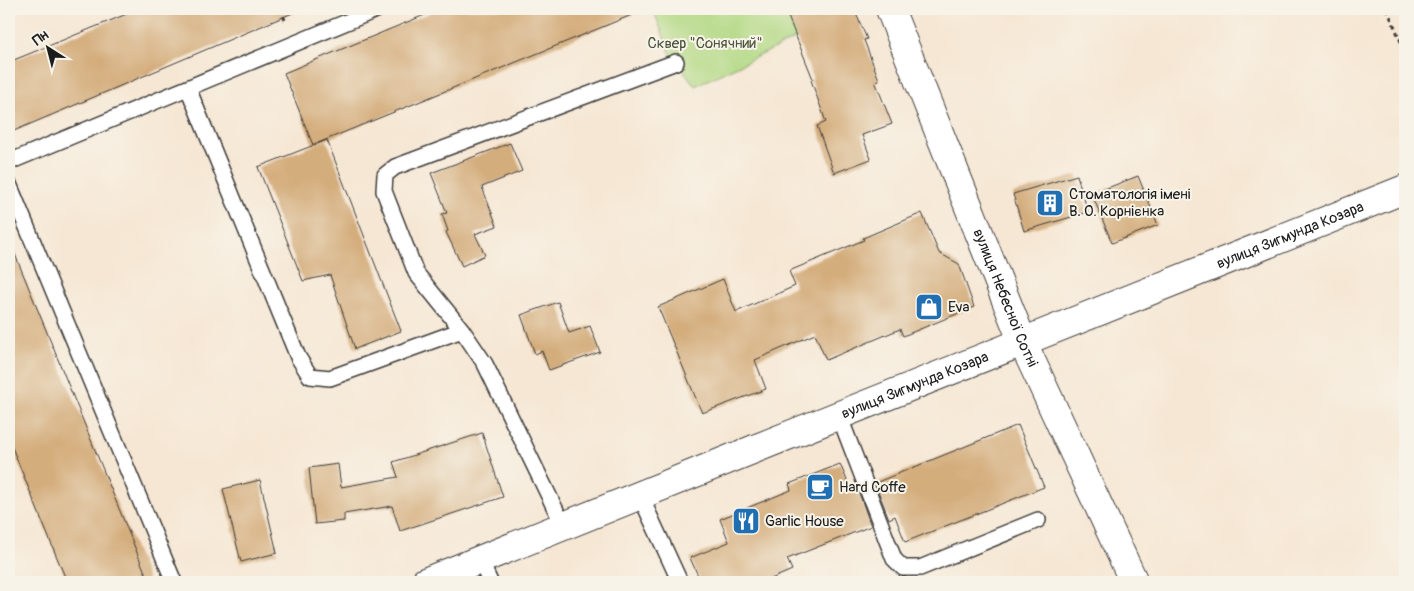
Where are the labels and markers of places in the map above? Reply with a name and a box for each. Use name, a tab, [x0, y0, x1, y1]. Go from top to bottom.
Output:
place label: Стоматологія імені В. О. Корнієнка	[1069, 185, 1191, 221]
building icon: Стоматологія імені В. О. Корнієнка	[1035, 188, 1065, 218]
shop icon: Eva	[914, 292, 944, 322]
place label: Eva	[948, 298, 970, 317]
cafe icon: Hard Coffe	[805, 472, 835, 502]
place label: Hard Coffe	[839, 478, 906, 497]
restaurant icon: Garlic House	[731, 506, 761, 536]
place label: Garlic House	[765, 512, 844, 531]

